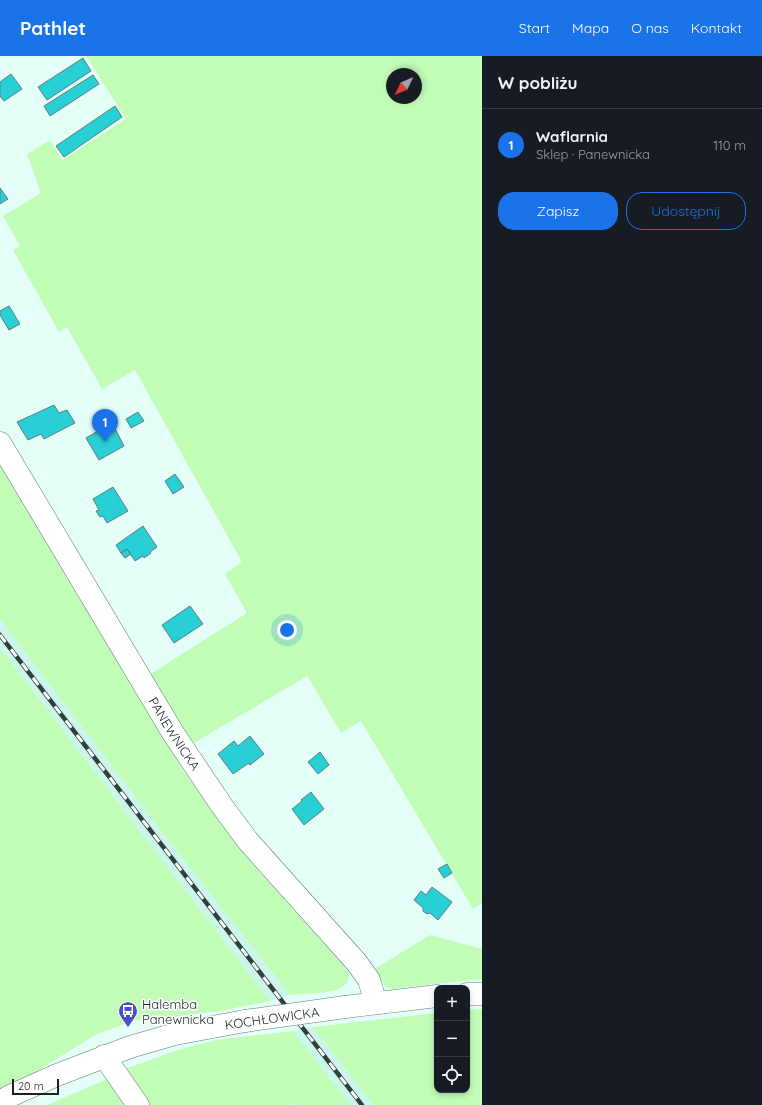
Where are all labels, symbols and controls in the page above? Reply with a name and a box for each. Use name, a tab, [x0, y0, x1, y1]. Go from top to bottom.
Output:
text: Pathlet	[20, 16, 86, 40]
text: Start	[519, 19, 550, 37]
text: Mapa	[572, 19, 609, 37]
text: O nas	[631, 19, 669, 37]
text: Kontakt	[691, 19, 742, 37]
north arrow	[386, 68, 422, 104]
text: W pobliżu	[498, 72, 578, 93]
text: Waflarnia	[536, 127, 608, 146]
text: 1	[508, 137, 514, 153]
text: 110 m	[713, 137, 746, 153]
text: Sklep · Panewnicka	[536, 146, 650, 162]
button: Zapisz	[498, 192, 618, 230]
button: Udostępnij	[626, 192, 746, 230]
pin: 1	[92, 409, 118, 442]
your location	[277, 620, 297, 640]
street label: PANEWNICKA	[145, 694, 204, 774]
map controls	[434, 985, 470, 1093]
button: +	[434, 985, 470, 1021]
place label: Halemba Panewnicka	[142, 996, 214, 1027]
bus stop icon: Halemba Panewnicka	[117, 1000, 139, 1028]
street label: KOCHŁOWICKA	[224, 1003, 321, 1033]
button: −	[434, 1021, 470, 1057]
button: locate	[434, 1057, 470, 1093]
scale bar	[12, 1077, 59, 1096]
text: 20 m	[18, 1079, 44, 1093]

